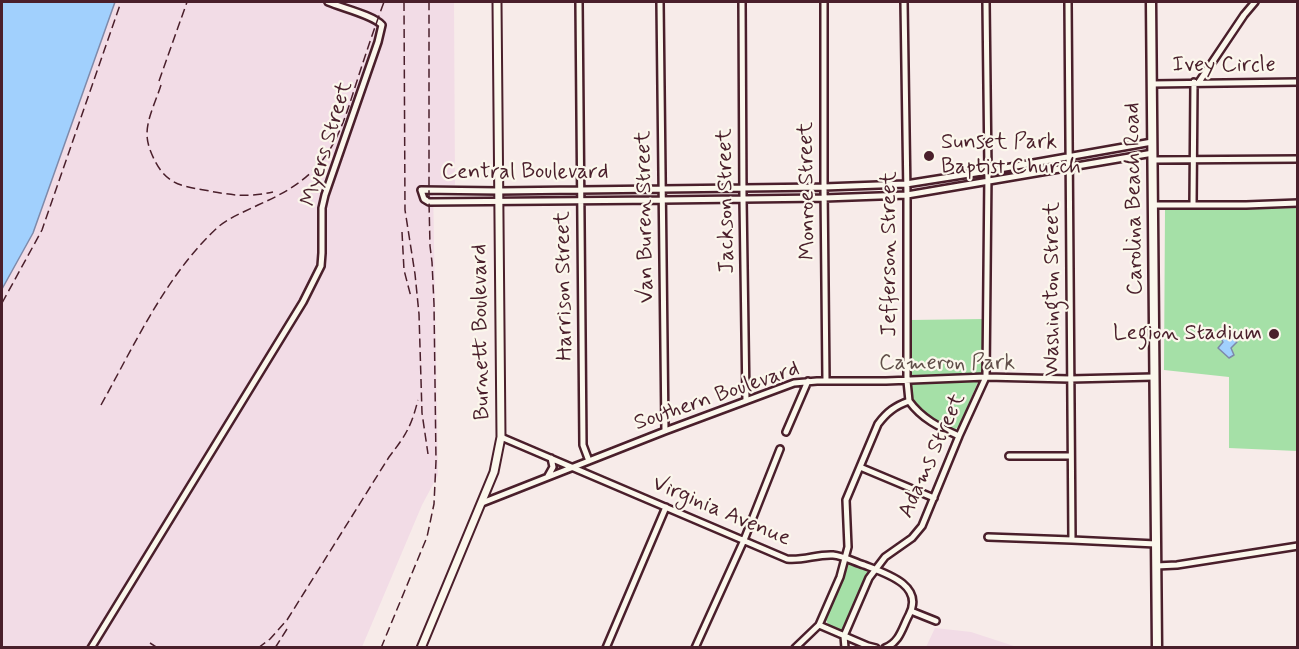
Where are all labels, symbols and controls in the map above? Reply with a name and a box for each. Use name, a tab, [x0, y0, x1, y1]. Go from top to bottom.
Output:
street label: Ivey Circle	[1172, 53, 1276, 79]
street label: Myers Street	[296, 78, 360, 210]
street label: Carolina Beach Road	[1120, 102, 1150, 296]
street label: Monroe Street	[794, 122, 822, 260]
street label: Jackson Street	[713, 128, 741, 274]
street label: Van Buren Street	[631, 130, 661, 304]
place label: Sunset Park Baptist Church	[941, 130, 1081, 182]
marker: Sunset Park Baptist Church	[922, 149, 936, 163]
street label: Central Boulevard	[441, 160, 609, 186]
street label: Jefferson Street	[877, 171, 903, 337]
street label: Washington Street	[1040, 202, 1066, 376]
street label: Harrison Street	[550, 211, 580, 361]
street label: Burnett Boulevard	[467, 244, 497, 420]
place label: Legion Stadium	[1113, 321, 1262, 347]
marker: Legion Stadium	[1267, 327, 1281, 341]
park label: Cameron Park	[879, 351, 1015, 377]
street label: Southern Boulevard	[631, 356, 803, 438]
street label: Adams Street	[894, 390, 972, 522]
street label: Virginia Avenue	[648, 471, 794, 553]

